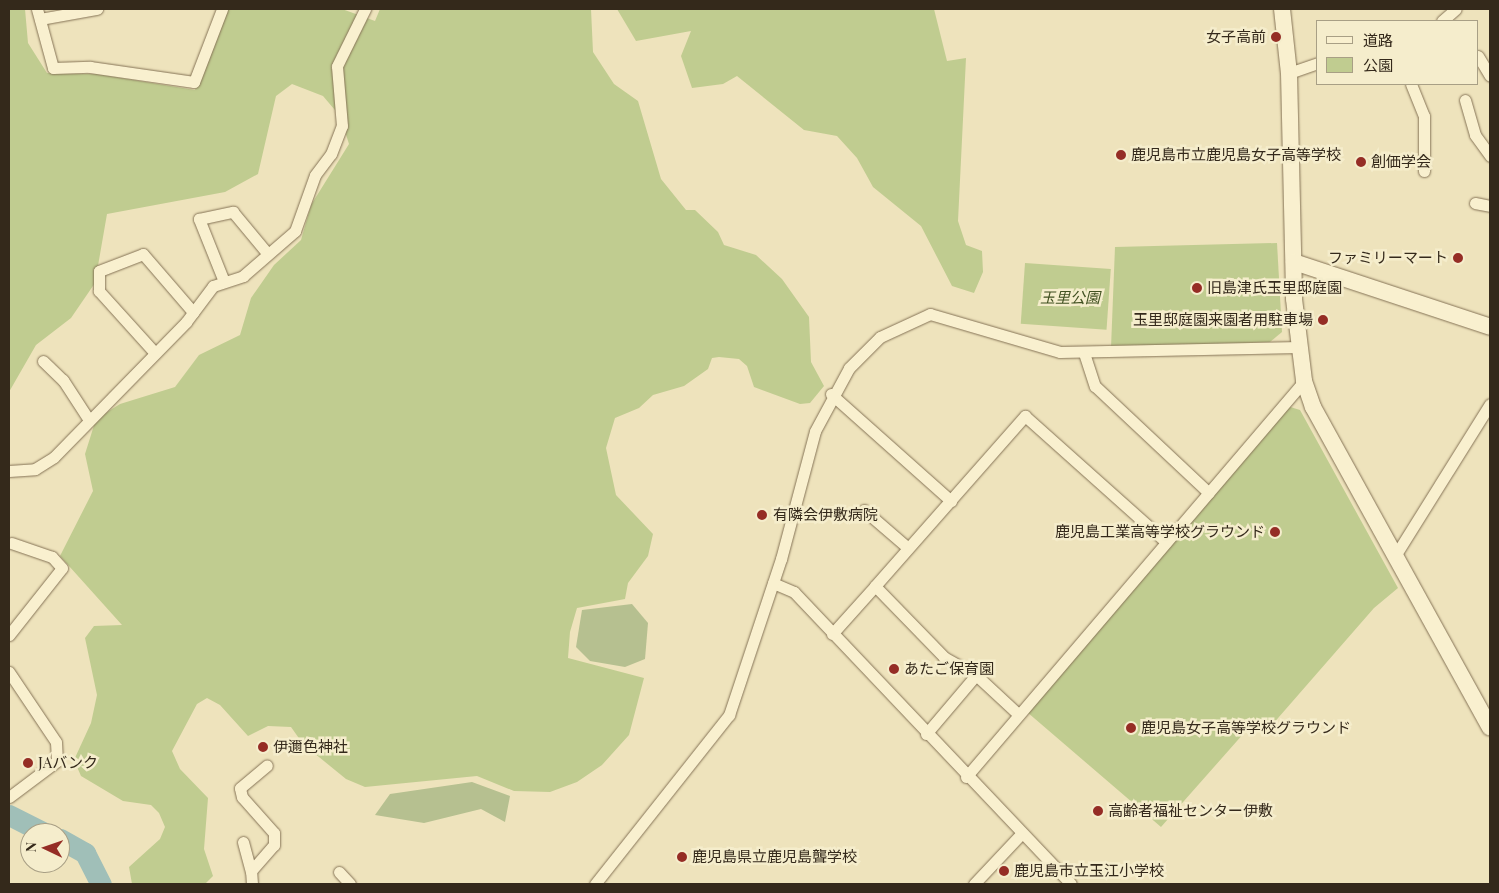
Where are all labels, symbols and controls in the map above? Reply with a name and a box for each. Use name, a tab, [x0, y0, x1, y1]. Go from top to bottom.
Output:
legend	[1316, 20, 1479, 85]
place label: 女子高前	[1206, 28, 1266, 46]
text: 道路	[1363, 30, 1393, 50]
marker: 女子高前	[1270, 31, 1282, 43]
text: 公園	[1363, 55, 1393, 75]
place label: 鹿児島市立鹿児島女子高等学校	[1131, 146, 1341, 164]
marker: 鹿児島市立鹿児島女子高等学校	[1115, 149, 1127, 161]
place label: 創価学会	[1371, 153, 1431, 171]
marker: 創価学会	[1355, 156, 1367, 168]
place label: ファミリーマート	[1328, 249, 1448, 267]
marker: ファミリーマート	[1452, 252, 1464, 264]
place label: 旧島津氏玉里邸庭園	[1207, 279, 1342, 297]
marker: 旧島津氏玉里邸庭園	[1191, 282, 1203, 294]
park label: 玉里公園	[1040, 289, 1100, 307]
place label: 玉里邸庭園来園者用駐車場	[1133, 311, 1313, 329]
marker: 玉里邸庭園来園者用駐車場	[1317, 314, 1329, 326]
place label: 有隣会伊敷病院	[773, 506, 878, 524]
marker: 有隣会伊敷病院	[755, 508, 769, 522]
place label: 鹿児島工業高等学校グラウンド	[1055, 523, 1265, 541]
marker: 鹿児島工業高等学校グラウンド	[1269, 526, 1281, 538]
place label: あたご保育園	[904, 660, 994, 678]
marker: あたご保育園	[888, 663, 900, 675]
place label: 鹿児島女子高等学校グラウンド	[1141, 719, 1351, 737]
marker: 鹿児島女子高等学校グラウンド	[1125, 722, 1137, 734]
place label: 伊邇色神社	[273, 738, 348, 756]
marker: 伊邇色神社	[257, 741, 269, 753]
place label: JAバンク	[38, 754, 97, 772]
marker: JAバンク	[22, 757, 34, 769]
place label: 高齢者福祉センター伊敷	[1108, 802, 1273, 820]
marker: 高齢者福祉センター伊敷	[1092, 805, 1104, 817]
north arrow	[20, 823, 70, 873]
text: N	[21, 842, 40, 853]
place label: 鹿児島県立鹿児島聾学校	[692, 848, 857, 866]
marker: 鹿児島県立鹿児島聾学校	[676, 851, 688, 863]
place label: 鹿児島市立玉江小学校	[1014, 862, 1164, 880]
marker: 鹿児島市立玉江小学校	[998, 865, 1010, 877]

